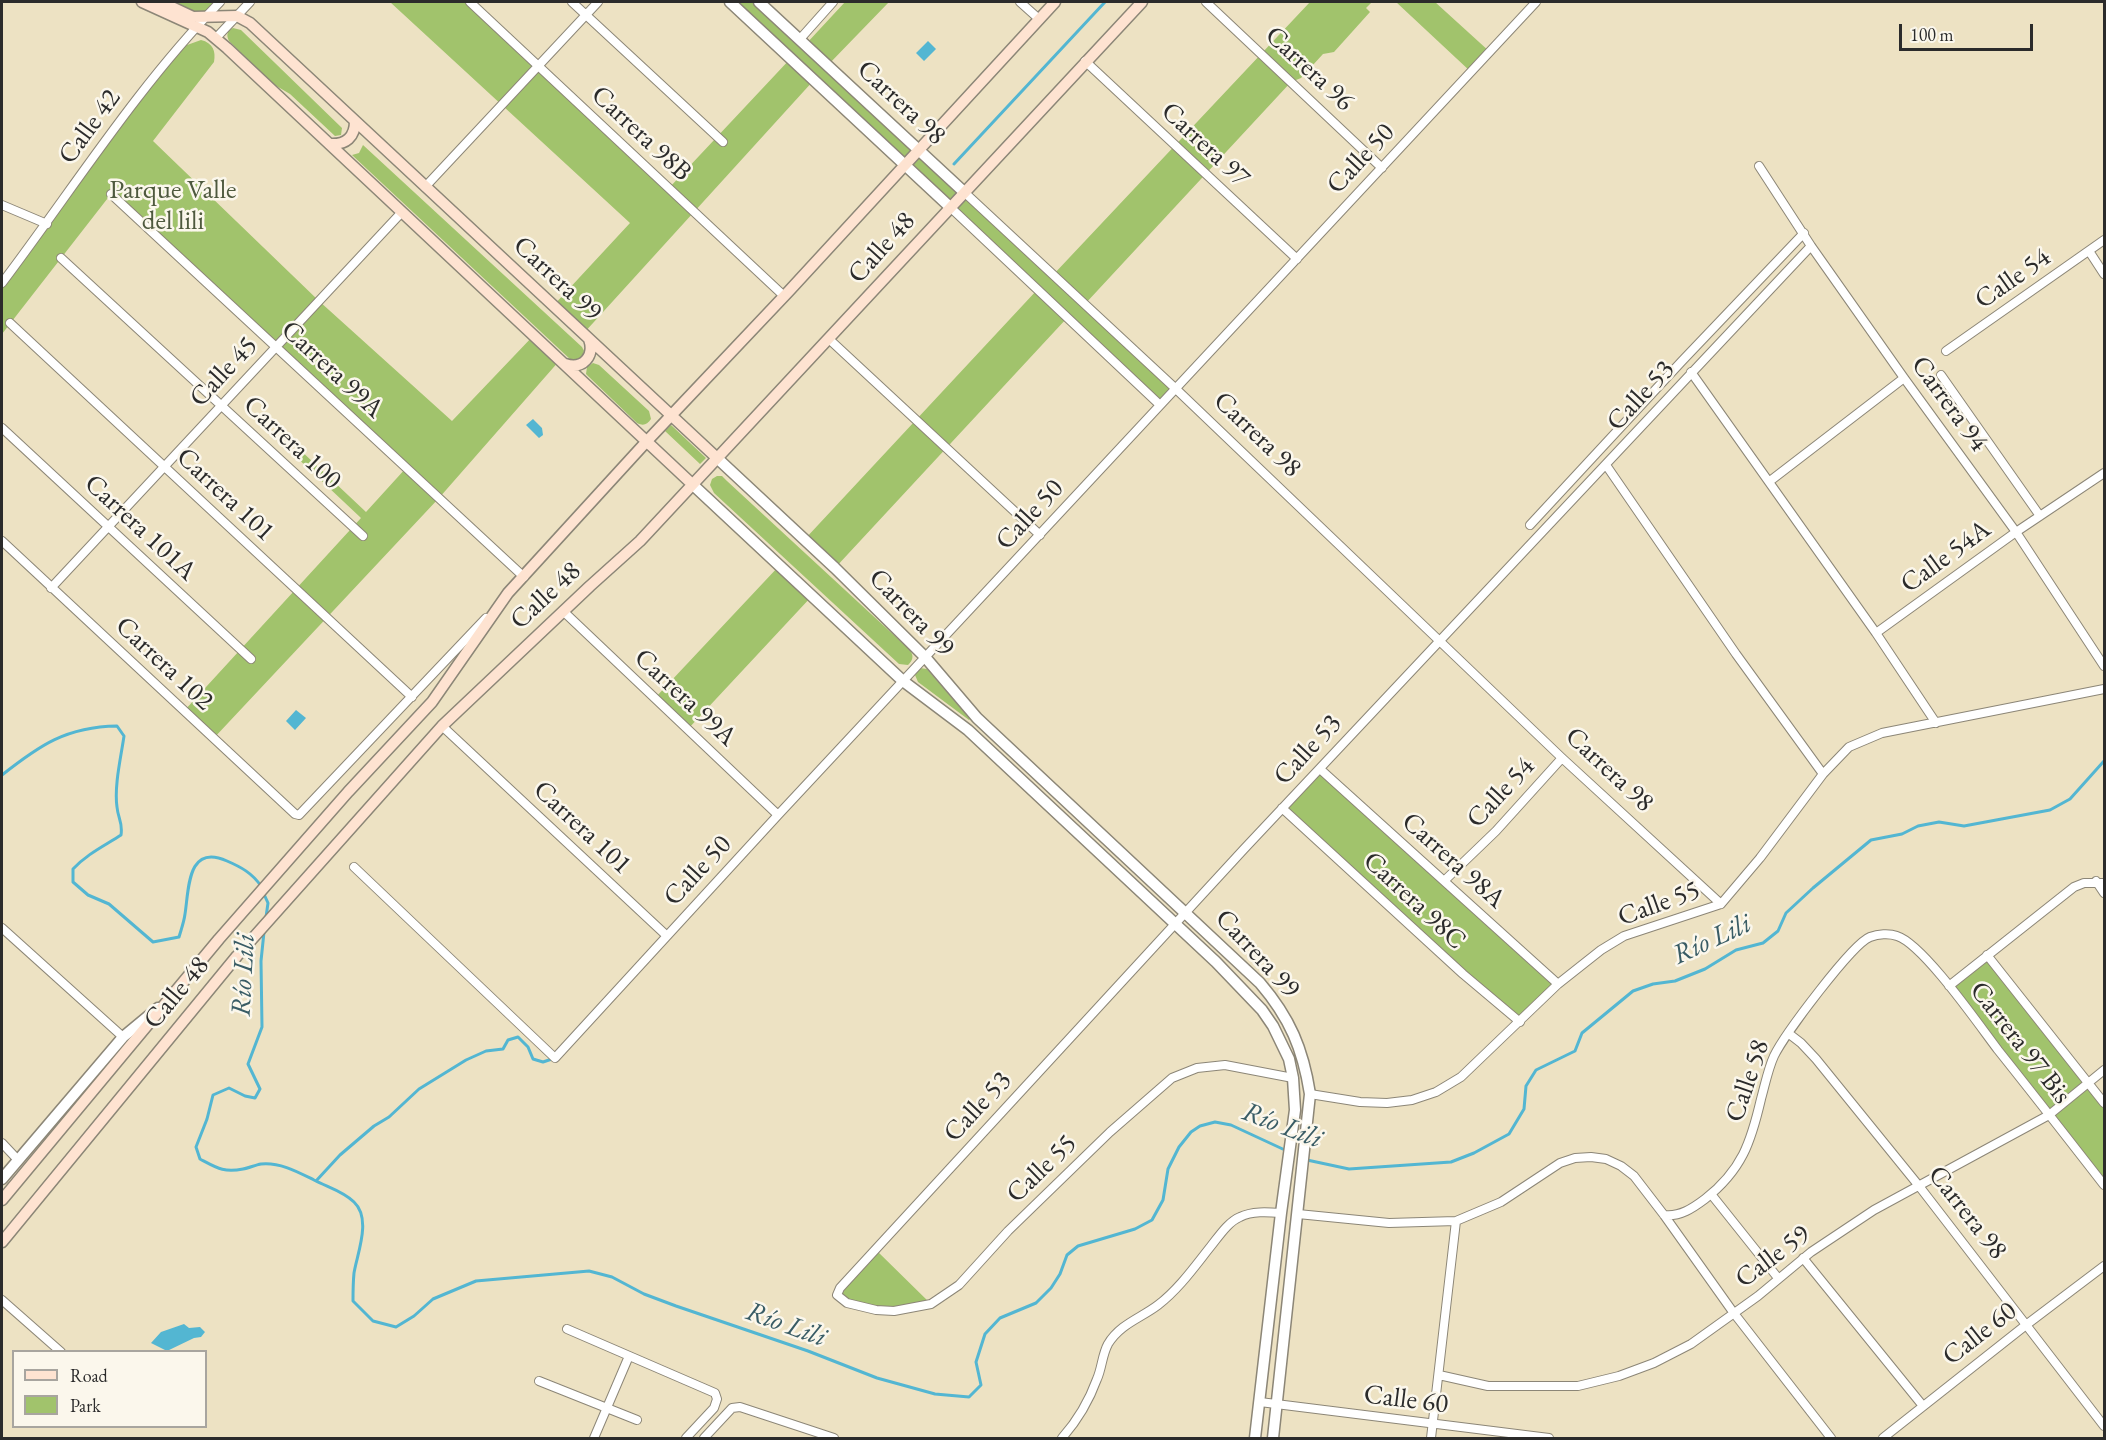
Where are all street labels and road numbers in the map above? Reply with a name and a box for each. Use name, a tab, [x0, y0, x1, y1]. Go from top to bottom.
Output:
street label: Carrera 96	[1258, 20, 1360, 118]
street label: Carrera 98	[850, 54, 952, 152]
street label: Carrera 98B	[584, 79, 698, 189]
street label: Calle 42	[52, 83, 128, 171]
street label: Carrera 97	[1154, 96, 1256, 194]
street label: Calle 50	[1320, 117, 1402, 201]
street label: Calle 48	[842, 206, 922, 290]
street label: Carrera 99	[506, 230, 608, 328]
street label: Calle 54	[1969, 241, 2057, 317]
street label: Carrera 99A	[274, 314, 390, 426]
street label: Calle 45	[183, 330, 265, 414]
street label: Carrera 94	[1904, 350, 1994, 458]
street label: Calle 53	[1600, 354, 1682, 438]
street label: Carrera 98	[1206, 385, 1308, 485]
street label: Carrera 100	[236, 389, 348, 497]
street label: Carrera 101	[169, 441, 281, 549]
street label: Carrera 101A	[77, 468, 203, 588]
street label: Calle 50	[989, 473, 1071, 557]
street label: Calle 54A	[1895, 513, 1997, 601]
street label: Calle 48	[504, 555, 588, 637]
street label: Carrera 99	[861, 562, 961, 664]
street label: Carrera 102	[108, 610, 220, 718]
street label: Carrera 99A	[627, 642, 743, 754]
street label: Calle 53	[1267, 708, 1349, 792]
street label: Carrera 98	[1558, 721, 1660, 819]
street label: Calle 54	[1460, 751, 1542, 835]
street label: Carrera 101	[526, 774, 638, 882]
street label: Carrera 98A	[1394, 806, 1512, 916]
street label: Calle 50	[657, 829, 739, 913]
street label: Carrera 98C	[1356, 845, 1472, 957]
street label: Calle 55	[1614, 874, 1704, 934]
street label: Carrera 99	[1208, 903, 1306, 1005]
street label: Calle 48	[137, 950, 217, 1036]
street label: Carrera 97 Bis	[1962, 975, 2078, 1111]
street label: Calle 58	[1719, 1036, 1777, 1126]
street label: Calle 53	[937, 1065, 1019, 1149]
street label: Calle 55	[1000, 1128, 1084, 1210]
street label: Carrera 98	[1920, 1160, 2014, 1266]
street label: Calle 59	[1729, 1219, 1817, 1295]
street label: Calle 60	[1937, 1295, 2023, 1373]
street label: Calle 60	[1362, 1379, 1450, 1421]

